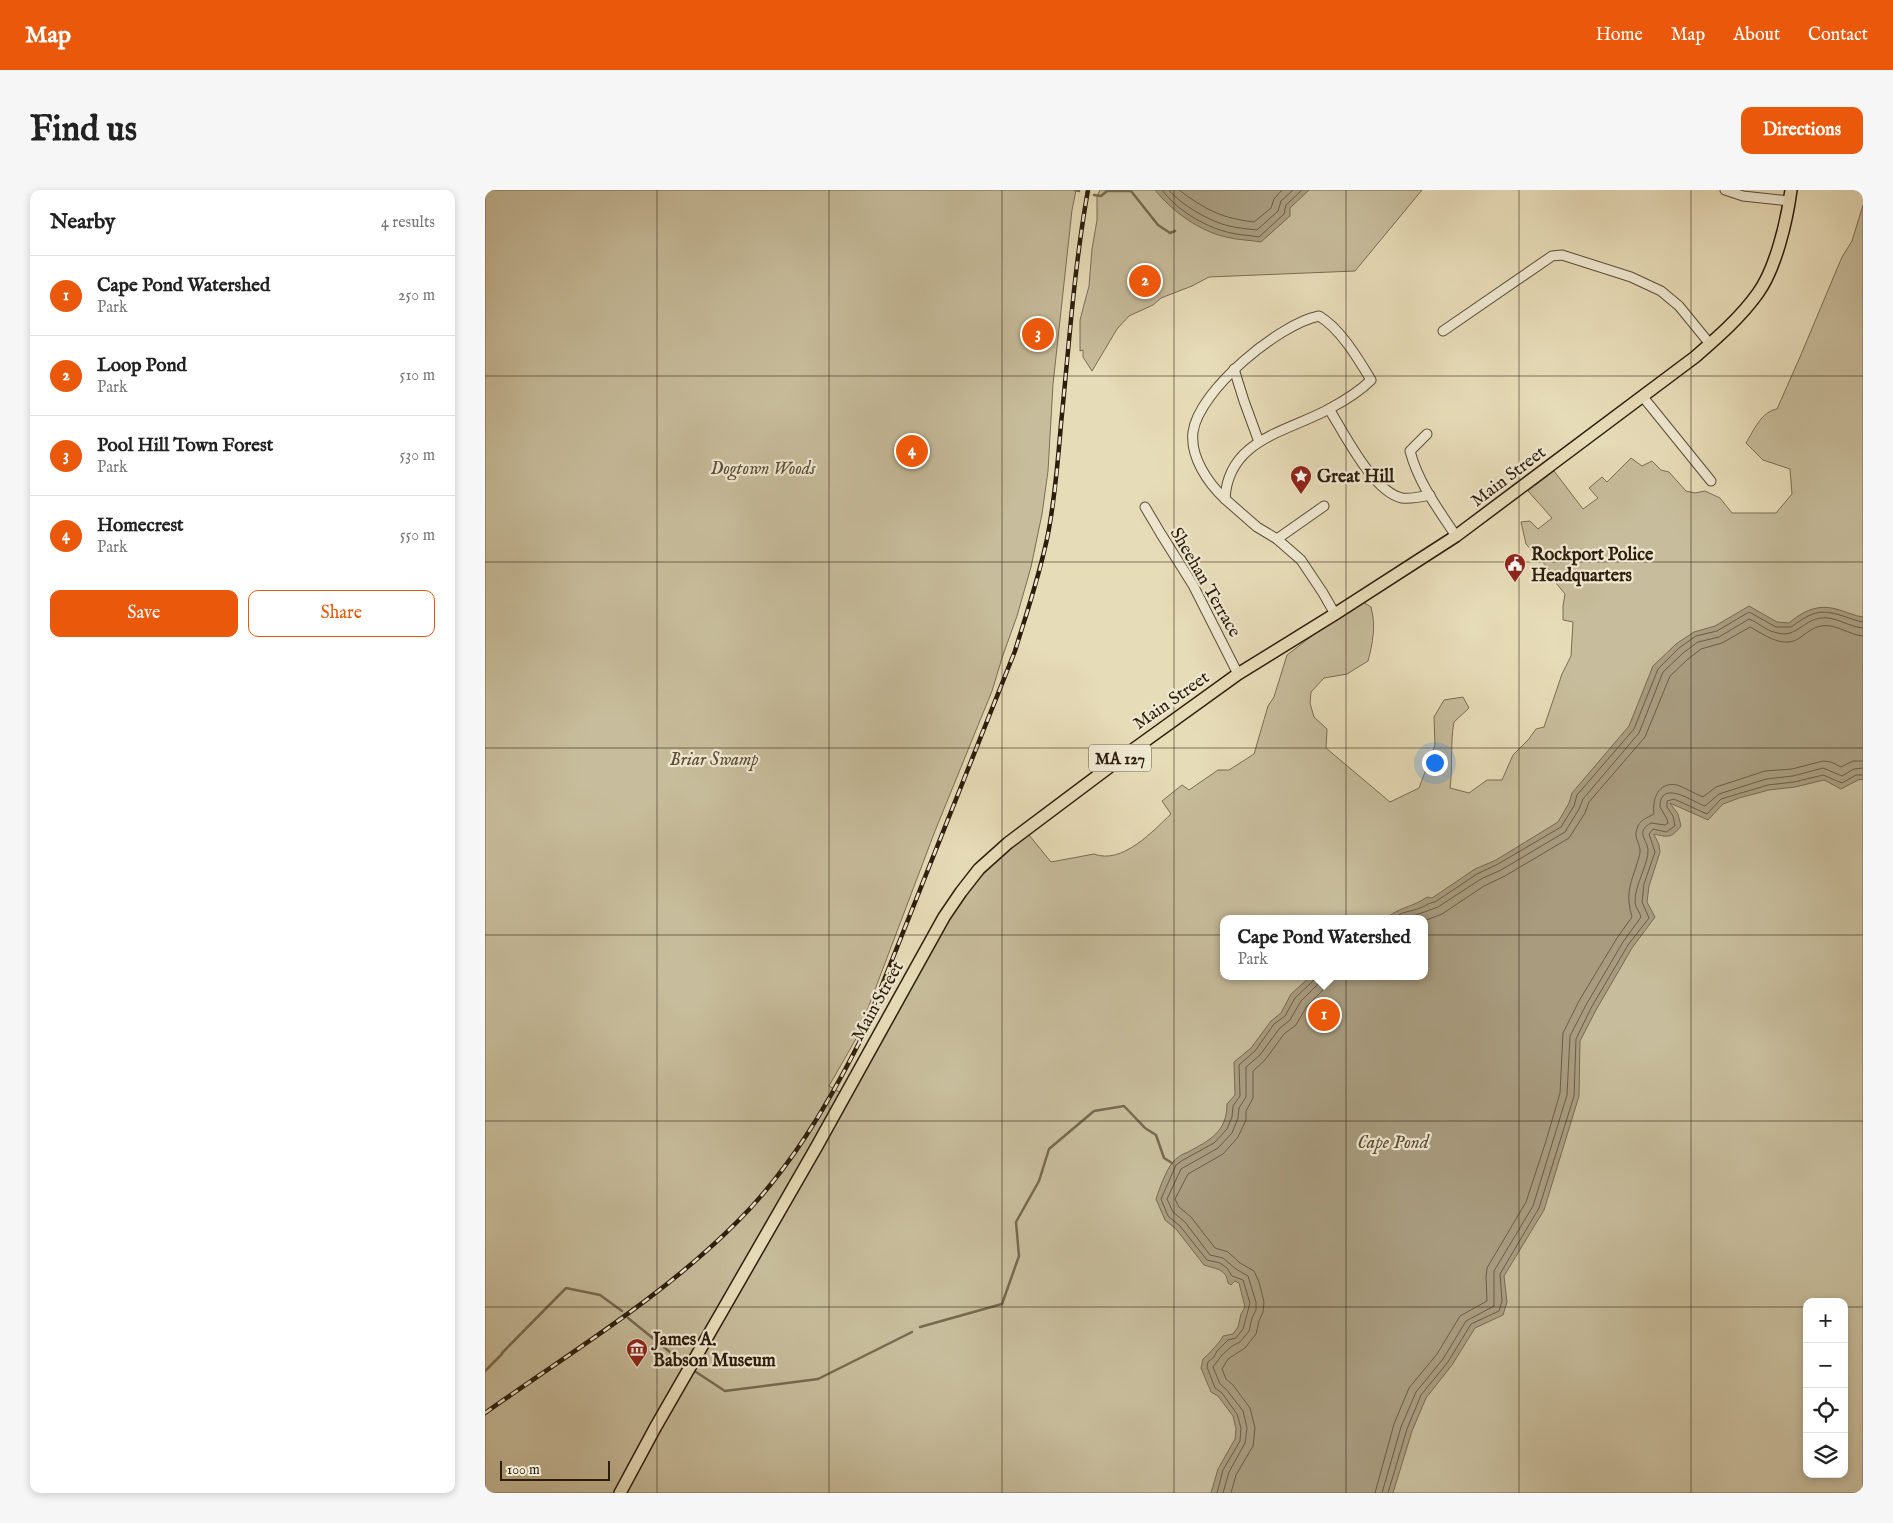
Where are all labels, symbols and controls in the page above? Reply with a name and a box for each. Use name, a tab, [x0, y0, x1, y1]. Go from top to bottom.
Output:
text: Map	[25, 20, 71, 51]
text: Home	[1596, 24, 1643, 47]
text: Map	[1671, 24, 1705, 47]
text: About	[1733, 24, 1780, 47]
text: Contact	[1808, 24, 1868, 47]
button: Directions	[1741, 107, 1863, 154]
text: Find us	[30, 108, 137, 153]
text: Nearby	[50, 209, 115, 236]
text: 4 results	[381, 213, 435, 233]
pin: 2	[1129, 262, 1161, 300]
text: Cape Pond Watershed	[97, 274, 270, 298]
text: 1	[63, 286, 69, 306]
text: 250 m	[398, 286, 435, 306]
text: Park	[97, 298, 127, 318]
pin: 3	[1022, 315, 1054, 353]
text: Loop Pond	[97, 354, 187, 378]
text: 2	[62, 366, 70, 386]
text: 510 m	[400, 366, 435, 386]
text: Park	[97, 378, 127, 398]
pin: 4	[896, 432, 928, 470]
text: Pool Hill Town Forest	[97, 434, 273, 458]
street label: Main Street	[1467, 442, 1551, 513]
text: 3	[63, 446, 69, 466]
text: 530 m	[400, 446, 435, 466]
text: Park	[97, 458, 127, 478]
park label: Dogtown Woods	[711, 458, 816, 481]
place icon: Great Hill	[1289, 464, 1313, 495]
place label: Great Hill	[1317, 466, 1395, 489]
text: Homecrest	[97, 514, 184, 538]
street label: Sheehan Terrace	[1164, 524, 1245, 642]
text: 4	[62, 526, 70, 546]
text: 550 m	[400, 526, 435, 546]
text: Park	[97, 538, 127, 558]
place label: Rockport Police Headquarters	[1531, 544, 1654, 588]
public building icon: Rockport Police Headquarters	[1503, 552, 1527, 583]
button: Save	[50, 590, 238, 637]
button: Share	[248, 590, 435, 637]
street label: Main Street	[1129, 667, 1214, 736]
road number: MA 127	[1089, 744, 1151, 772]
park label: Briar Swamp	[669, 749, 759, 772]
your location	[1422, 750, 1448, 776]
popup	[1220, 915, 1428, 980]
text: Cape Pond Watershed	[1237, 926, 1411, 950]
text: Park	[1237, 950, 1268, 970]
street label: Main Street	[847, 958, 910, 1046]
pin: 1	[1308, 996, 1340, 1034]
water label: Cape Pond	[1357, 1131, 1430, 1155]
map controls	[1803, 1298, 1848, 1478]
button: +	[1803, 1298, 1848, 1343]
place label: James A. Babson Museum	[651, 1329, 776, 1373]
museum icon: James A. Babson Museum	[625, 1337, 649, 1368]
button: −	[1803, 1343, 1848, 1388]
button: locate	[1803, 1388, 1848, 1433]
button: layers	[1803, 1433, 1848, 1478]
scale bar	[500, 1458, 610, 1481]
text: 100 m	[507, 1461, 540, 1479]

